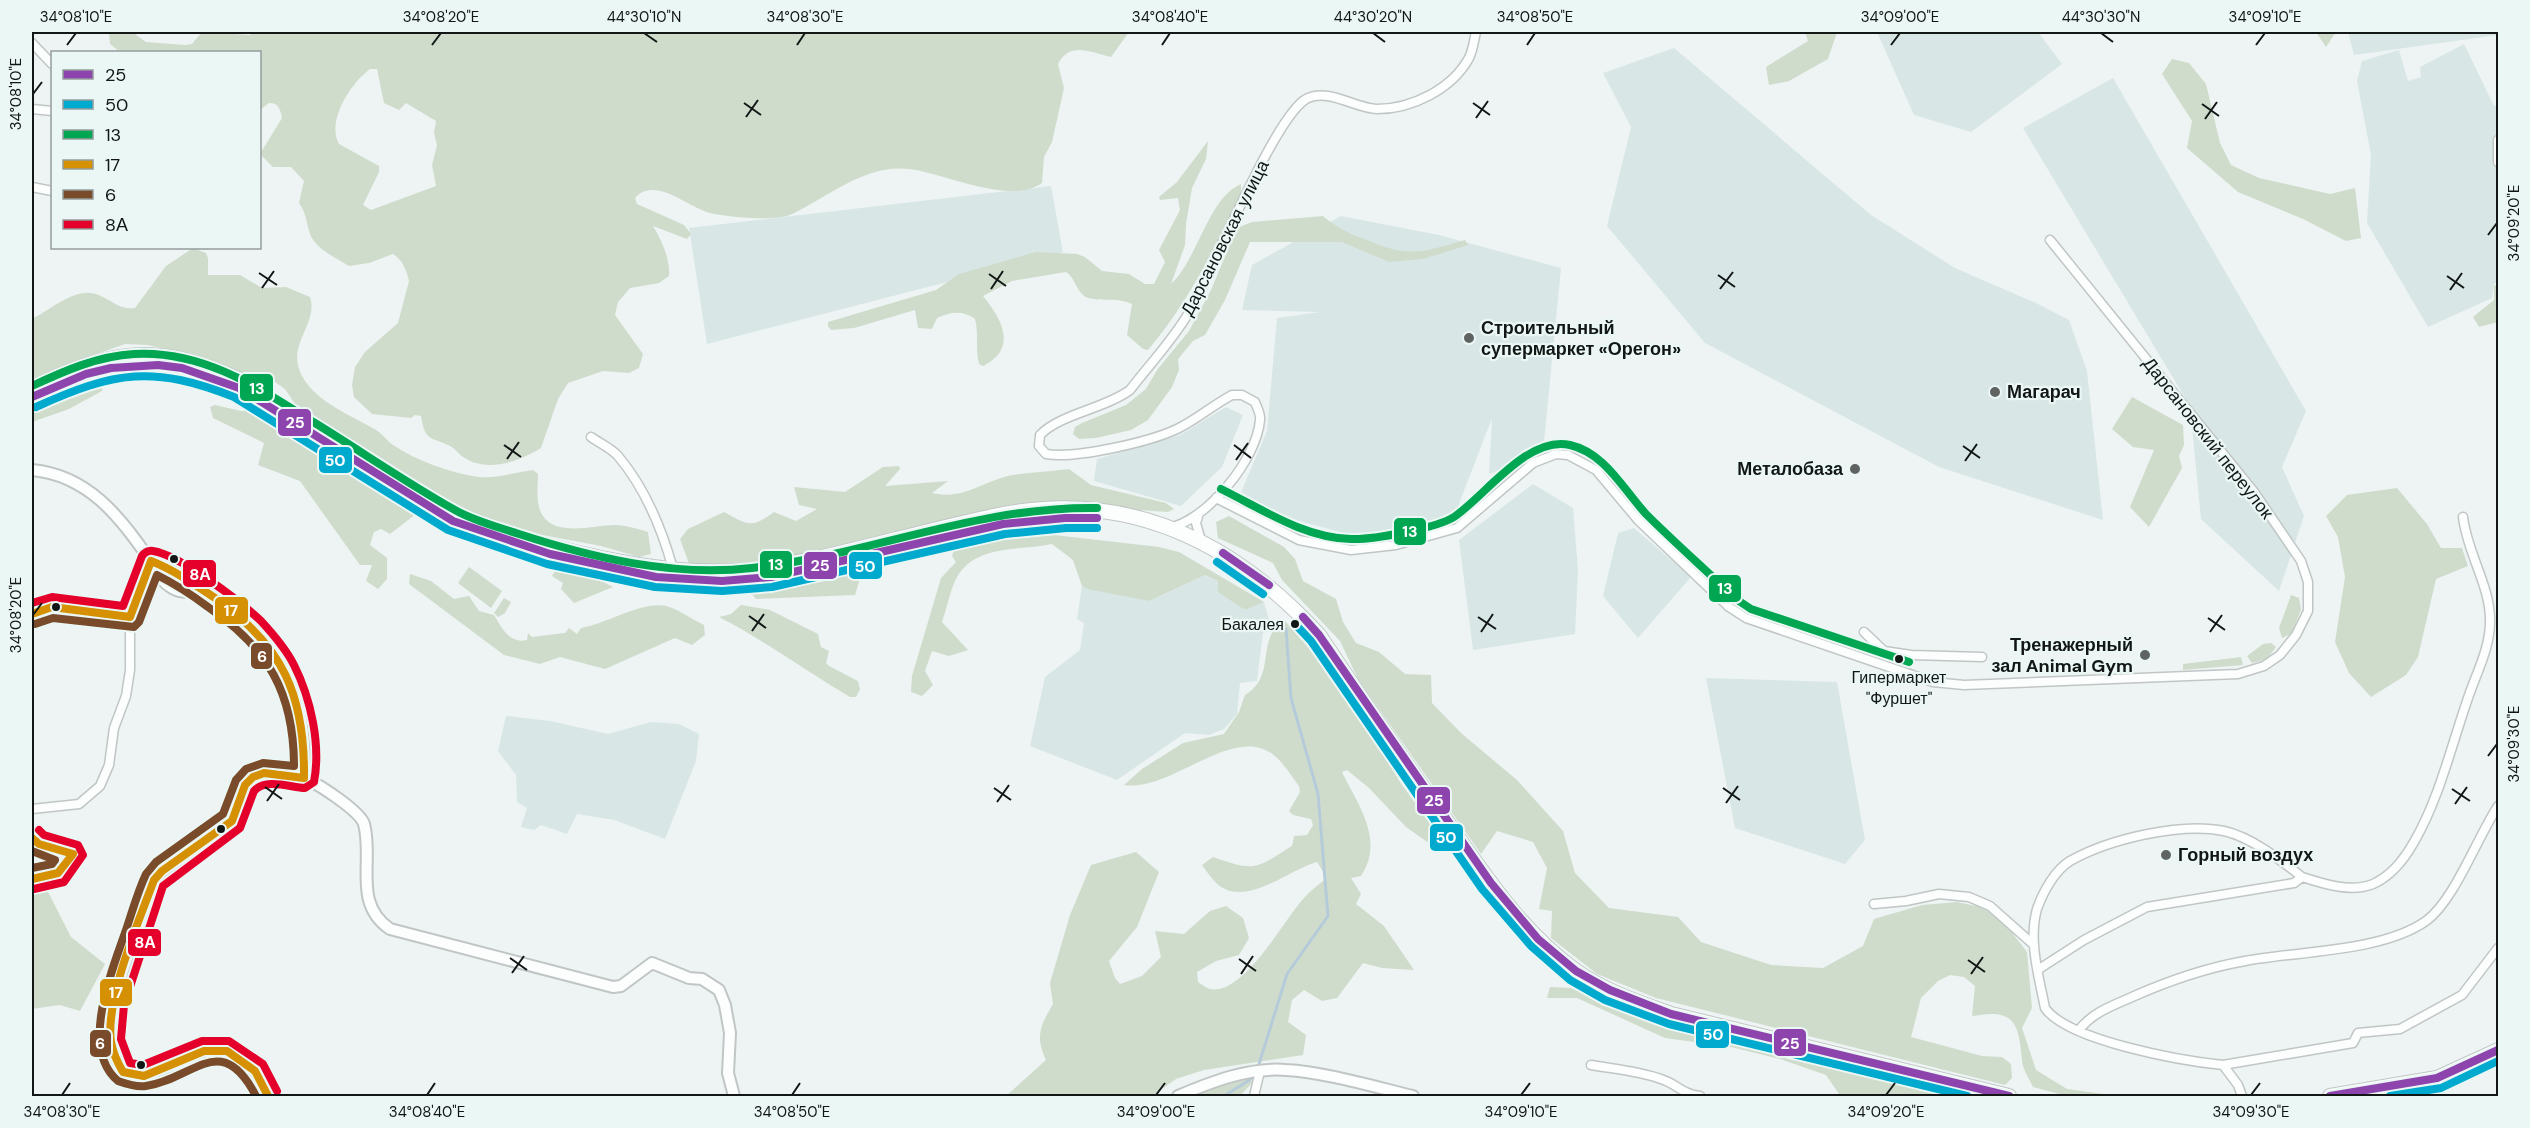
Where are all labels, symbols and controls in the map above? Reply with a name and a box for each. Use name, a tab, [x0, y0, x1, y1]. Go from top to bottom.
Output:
text: 34°08'10"E	[40, 7, 112, 27]
text: 34°08'20"E	[403, 7, 479, 27]
text: 44°30'10"N	[607, 7, 681, 27]
text: 34°08'30"E	[767, 7, 843, 27]
text: 34°08'40"E	[1132, 7, 1208, 27]
text: 44°30'20"N	[1334, 7, 1412, 27]
text: 34°08'50"E	[1497, 7, 1573, 27]
text: 34°09'00"E	[1861, 7, 1939, 27]
text: 44°30'30"N	[2062, 7, 2140, 27]
text: 34°09'10"E	[2229, 7, 2301, 27]
legend	[51, 51, 261, 249]
text: 34°08'10"E	[6, 58, 26, 130]
text: 25	[105, 63, 126, 87]
text: 50	[105, 93, 128, 117]
text: 13	[105, 123, 121, 147]
text: 17	[105, 153, 120, 177]
street label: Дарсановская улица	[1175, 155, 1275, 320]
text: 6	[105, 183, 116, 207]
text: 34°09'20"E	[2504, 185, 2524, 261]
text: 8А	[105, 213, 128, 237]
place label: Строительный супермаркет «Орегон»	[1481, 316, 1681, 361]
marker: Строительный супермаркет «Орегон»	[1462, 331, 1476, 345]
street label: Дарсановский переулок	[2137, 352, 2279, 524]
line badge: 13	[239, 373, 274, 402]
text: 13	[249, 378, 265, 399]
place label: Магарач	[2007, 380, 2081, 404]
marker: Магарач	[1988, 385, 2002, 399]
line badge: 25	[277, 408, 312, 437]
text: 25	[285, 412, 305, 433]
line badge: 50	[318, 446, 353, 474]
text: 50	[324, 450, 346, 471]
place label: Металобаза	[1737, 457, 1844, 481]
marker: Металобаза	[1848, 462, 1862, 476]
line badge: 13	[1393, 517, 1427, 546]
text: 13	[1402, 521, 1418, 542]
line badge: 13	[759, 550, 793, 579]
line badge: 25	[803, 551, 838, 580]
line badge: 50	[848, 551, 883, 580]
unlabelled marker	[168, 553, 180, 565]
text: 13	[768, 554, 784, 575]
text: 25	[810, 555, 830, 576]
text: 50	[854, 556, 876, 577]
line badge: 8А	[182, 559, 217, 588]
text: 8А	[189, 564, 211, 585]
line badge: 13	[1708, 574, 1742, 603]
text: 34°08'20"E	[6, 577, 26, 653]
text: 13	[1717, 578, 1733, 599]
line badge: 17	[214, 596, 249, 625]
text: 17	[224, 600, 239, 621]
unlabelled marker	[50, 601, 62, 613]
place label: Бакалея	[1221, 614, 1284, 635]
marker: Бакалея	[1289, 618, 1301, 630]
place label: Тренажерный зал Animal Gym	[1991, 633, 2133, 678]
line badge: 6	[250, 642, 273, 670]
text: 6	[257, 646, 267, 667]
marker: Тренажерный зал Animal Gym	[2138, 648, 2152, 662]
marker: Гипермаркет "Фуршет"	[1893, 653, 1905, 665]
place label: Гипермаркет "Фуршет"	[1852, 667, 1947, 709]
text: 34°09'30"E	[2504, 705, 2524, 783]
line badge: 25	[1416, 786, 1451, 815]
text: 25	[1424, 790, 1444, 811]
unlabelled marker	[215, 823, 227, 835]
line badge: 50	[1429, 823, 1464, 852]
text: 50	[1435, 827, 1457, 848]
place label: Горный воздух	[2178, 843, 2313, 867]
marker: Горный воздух	[2159, 848, 2173, 862]
line badge: 8А	[127, 928, 162, 957]
text: 8А	[134, 932, 156, 953]
line badge: 17	[99, 978, 133, 1007]
text: 17	[109, 982, 124, 1003]
line badge: 50	[1695, 1020, 1730, 1049]
text: 50	[1702, 1024, 1724, 1045]
line badge: 25	[1773, 1028, 1807, 1057]
line badge: 6	[89, 1029, 112, 1058]
text: 6	[95, 1033, 105, 1054]
text: 25	[1780, 1033, 1800, 1054]
unlabelled marker	[135, 1059, 147, 1071]
text: 34°08'30"E	[24, 1102, 100, 1122]
text: 34°08'40"E	[389, 1102, 465, 1122]
text: 34°08'50"E	[754, 1102, 830, 1122]
text: 34°09'00"E	[1117, 1102, 1195, 1122]
text: 34°09'10"E	[1485, 1102, 1557, 1122]
text: 34°09'20"E	[1848, 1102, 1924, 1122]
text: 34°09'30"E	[2212, 1102, 2290, 1122]

